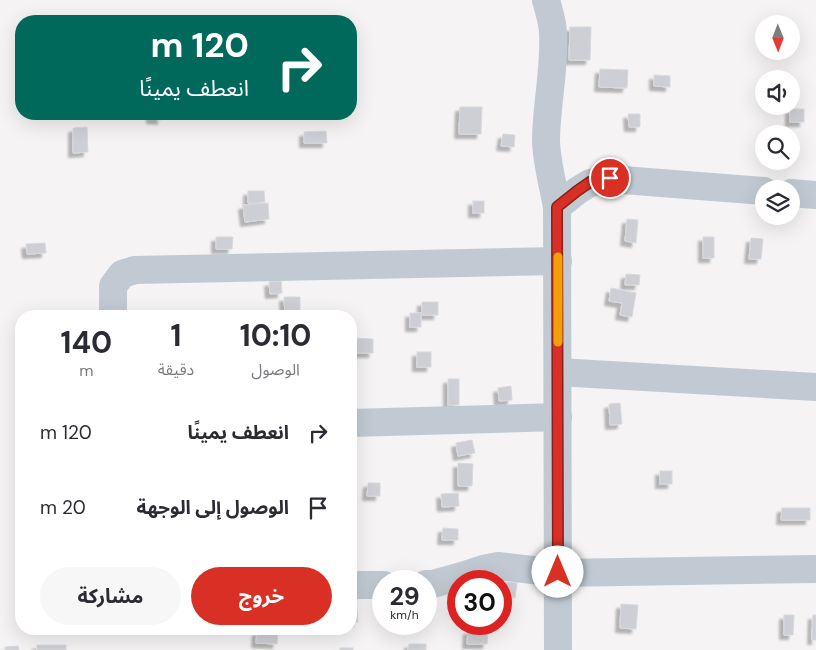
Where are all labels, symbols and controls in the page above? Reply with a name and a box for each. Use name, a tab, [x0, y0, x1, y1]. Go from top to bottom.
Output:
north arrow	[755, 15, 800, 60]
map controls	[755, 15, 800, 225]
text: 120 m	[150, 22, 249, 68]
icon: right	[267, 35, 332, 100]
button: sound	[755, 70, 800, 115]
text: انعطف يمينًا	[139, 74, 249, 103]
button: search	[755, 125, 800, 170]
pin	[589, 157, 631, 199]
icon: arrive	[596, 164, 624, 192]
button: layers	[755, 180, 800, 225]
text: 1	[170, 316, 181, 355]
text: 10:10	[240, 316, 311, 355]
text: 140	[61, 323, 112, 362]
text: دقيقة	[158, 359, 194, 380]
text: الوصول	[251, 359, 300, 380]
text: m	[79, 360, 94, 381]
icon: right	[304, 419, 332, 447]
text: 120 m	[40, 420, 92, 445]
text: انعطف يمينًا	[187, 420, 289, 445]
icon: arrive	[304, 494, 332, 522]
text: 20 m	[40, 495, 86, 520]
text: الوصول إلى الوجهة	[137, 495, 289, 520]
position arrow	[531, 545, 583, 597]
button: مشاركة	[40, 567, 181, 625]
button: خروج	[191, 567, 332, 625]
speed limit sign: 30	[447, 570, 512, 635]
text: 29	[389, 580, 420, 613]
text: km/h	[390, 607, 419, 623]

